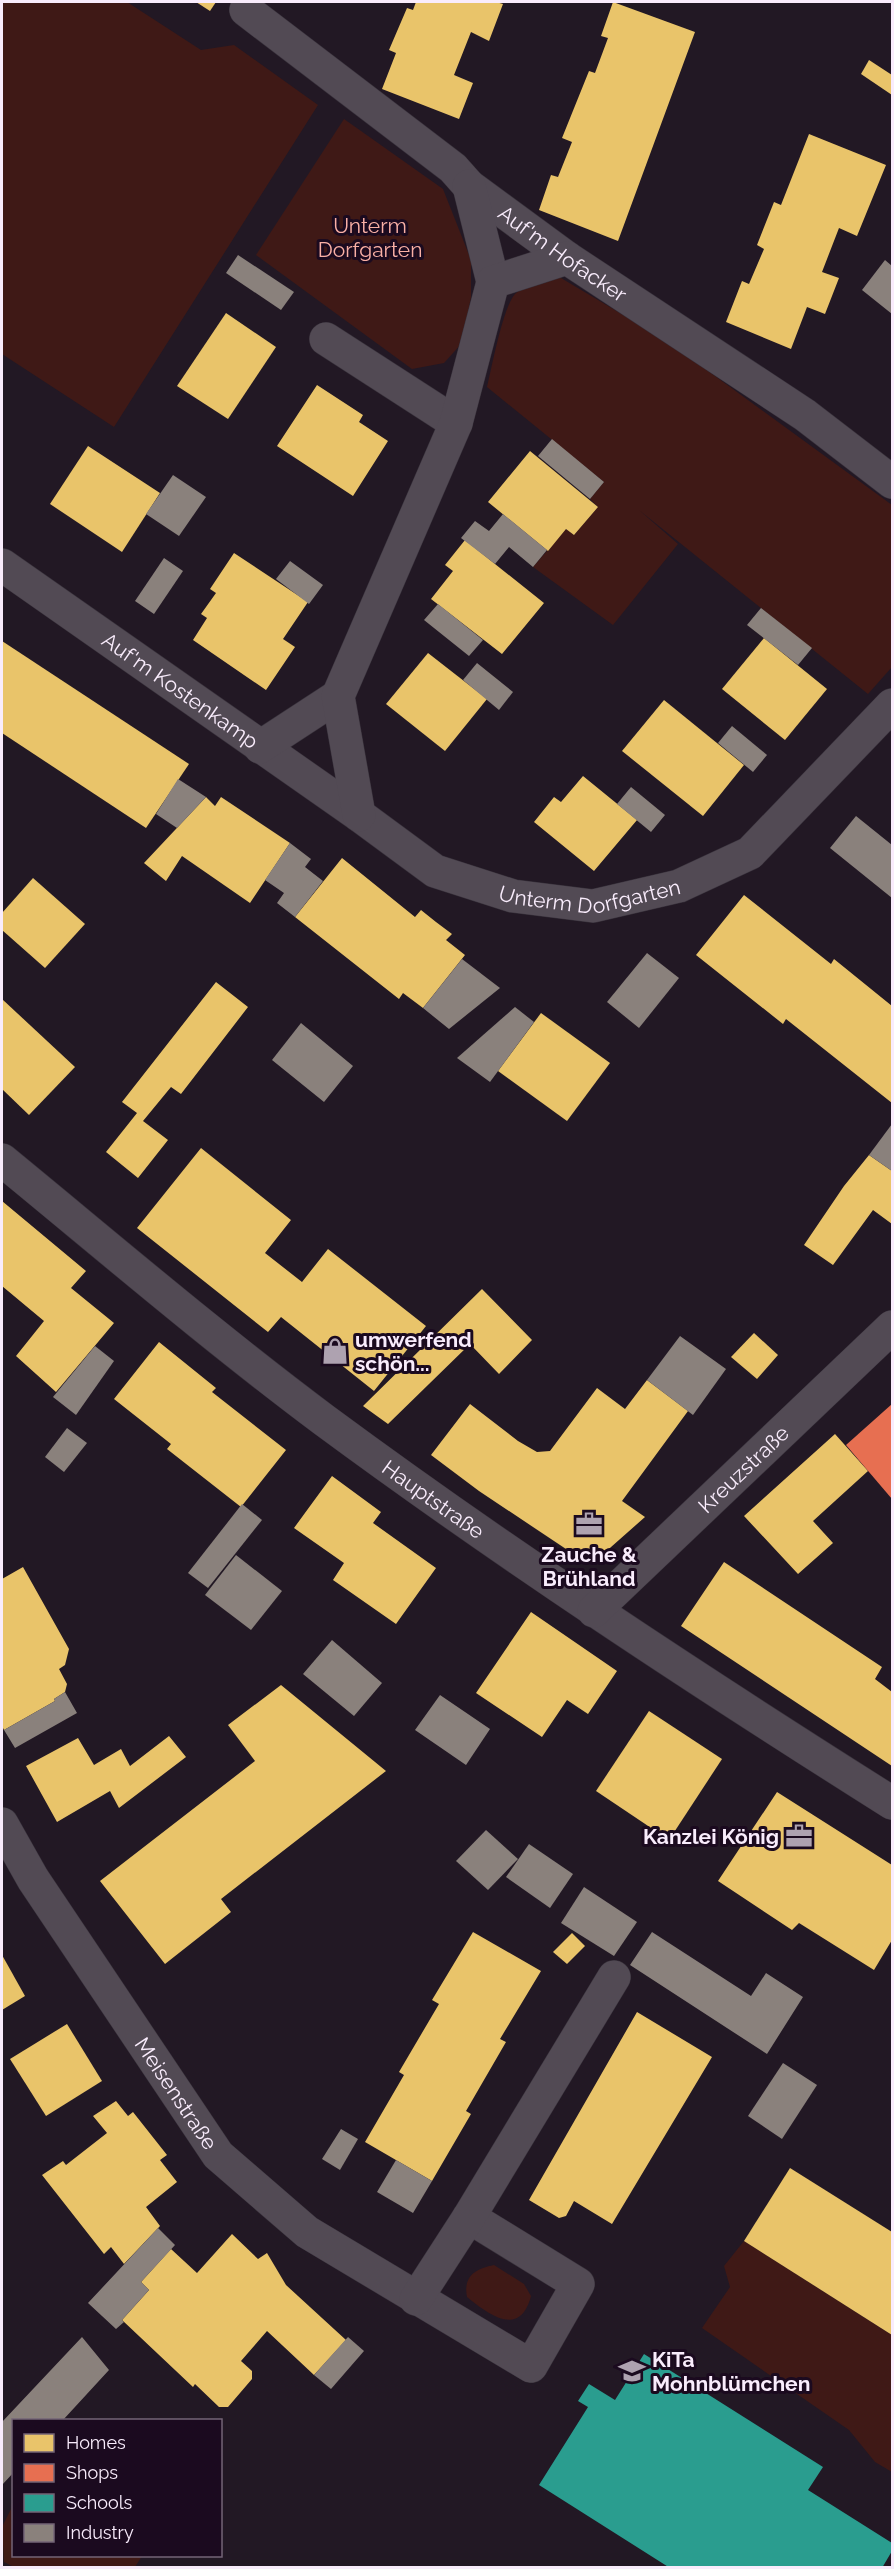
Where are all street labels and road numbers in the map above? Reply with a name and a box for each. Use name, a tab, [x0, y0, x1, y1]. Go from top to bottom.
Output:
street label: Auf'm Hofacker	[494, 200, 632, 307]
street label: Auf'm Kostenkamp	[98, 627, 263, 753]
street label: Unterm Dorfgarten	[496, 874, 683, 918]
street label: Kreuzstraße	[693, 1420, 794, 1518]
street label: Hauptstraße	[378, 1454, 489, 1544]
street label: Meisenstraße	[130, 2032, 223, 2154]

